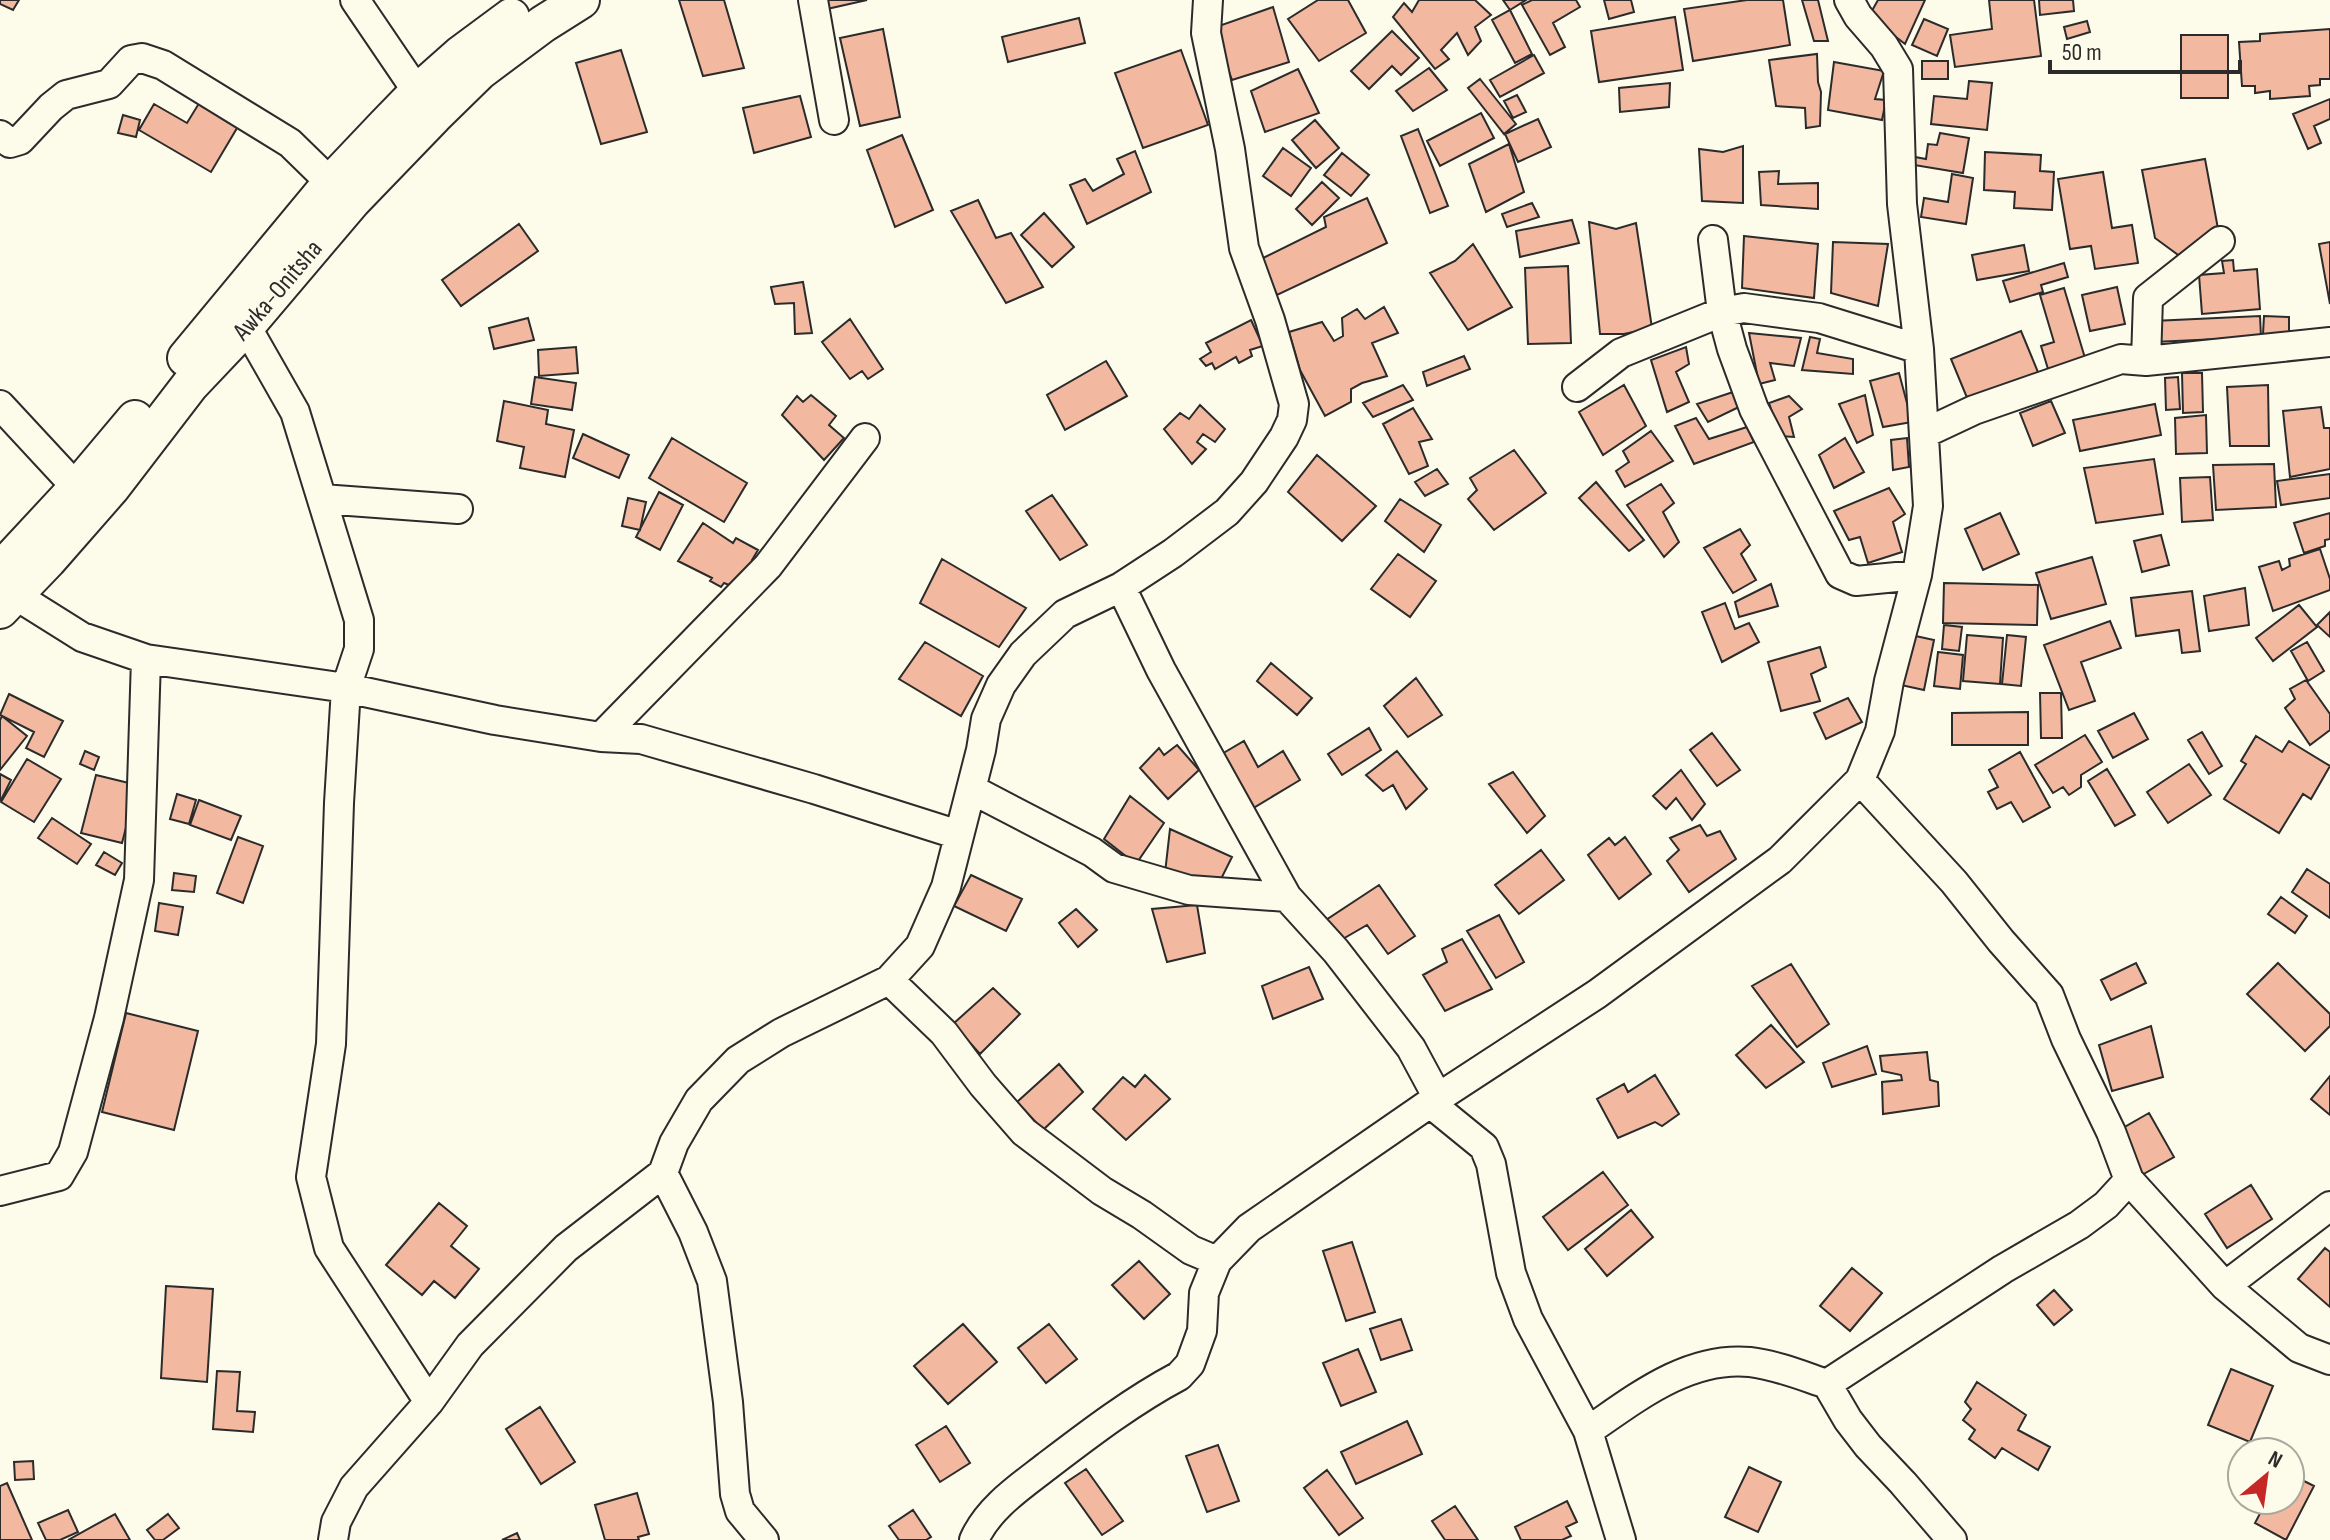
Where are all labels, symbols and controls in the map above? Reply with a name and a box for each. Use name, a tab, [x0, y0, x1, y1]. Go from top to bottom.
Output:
scale bar	[2050, 24, 2240, 74]
text: 50 m	[2062, 38, 2102, 67]
street label: Awka-Onitsha	[226, 234, 329, 348]
north arrow	[2226, 1436, 2306, 1516]
text: N	[2263, 1445, 2287, 1474]

